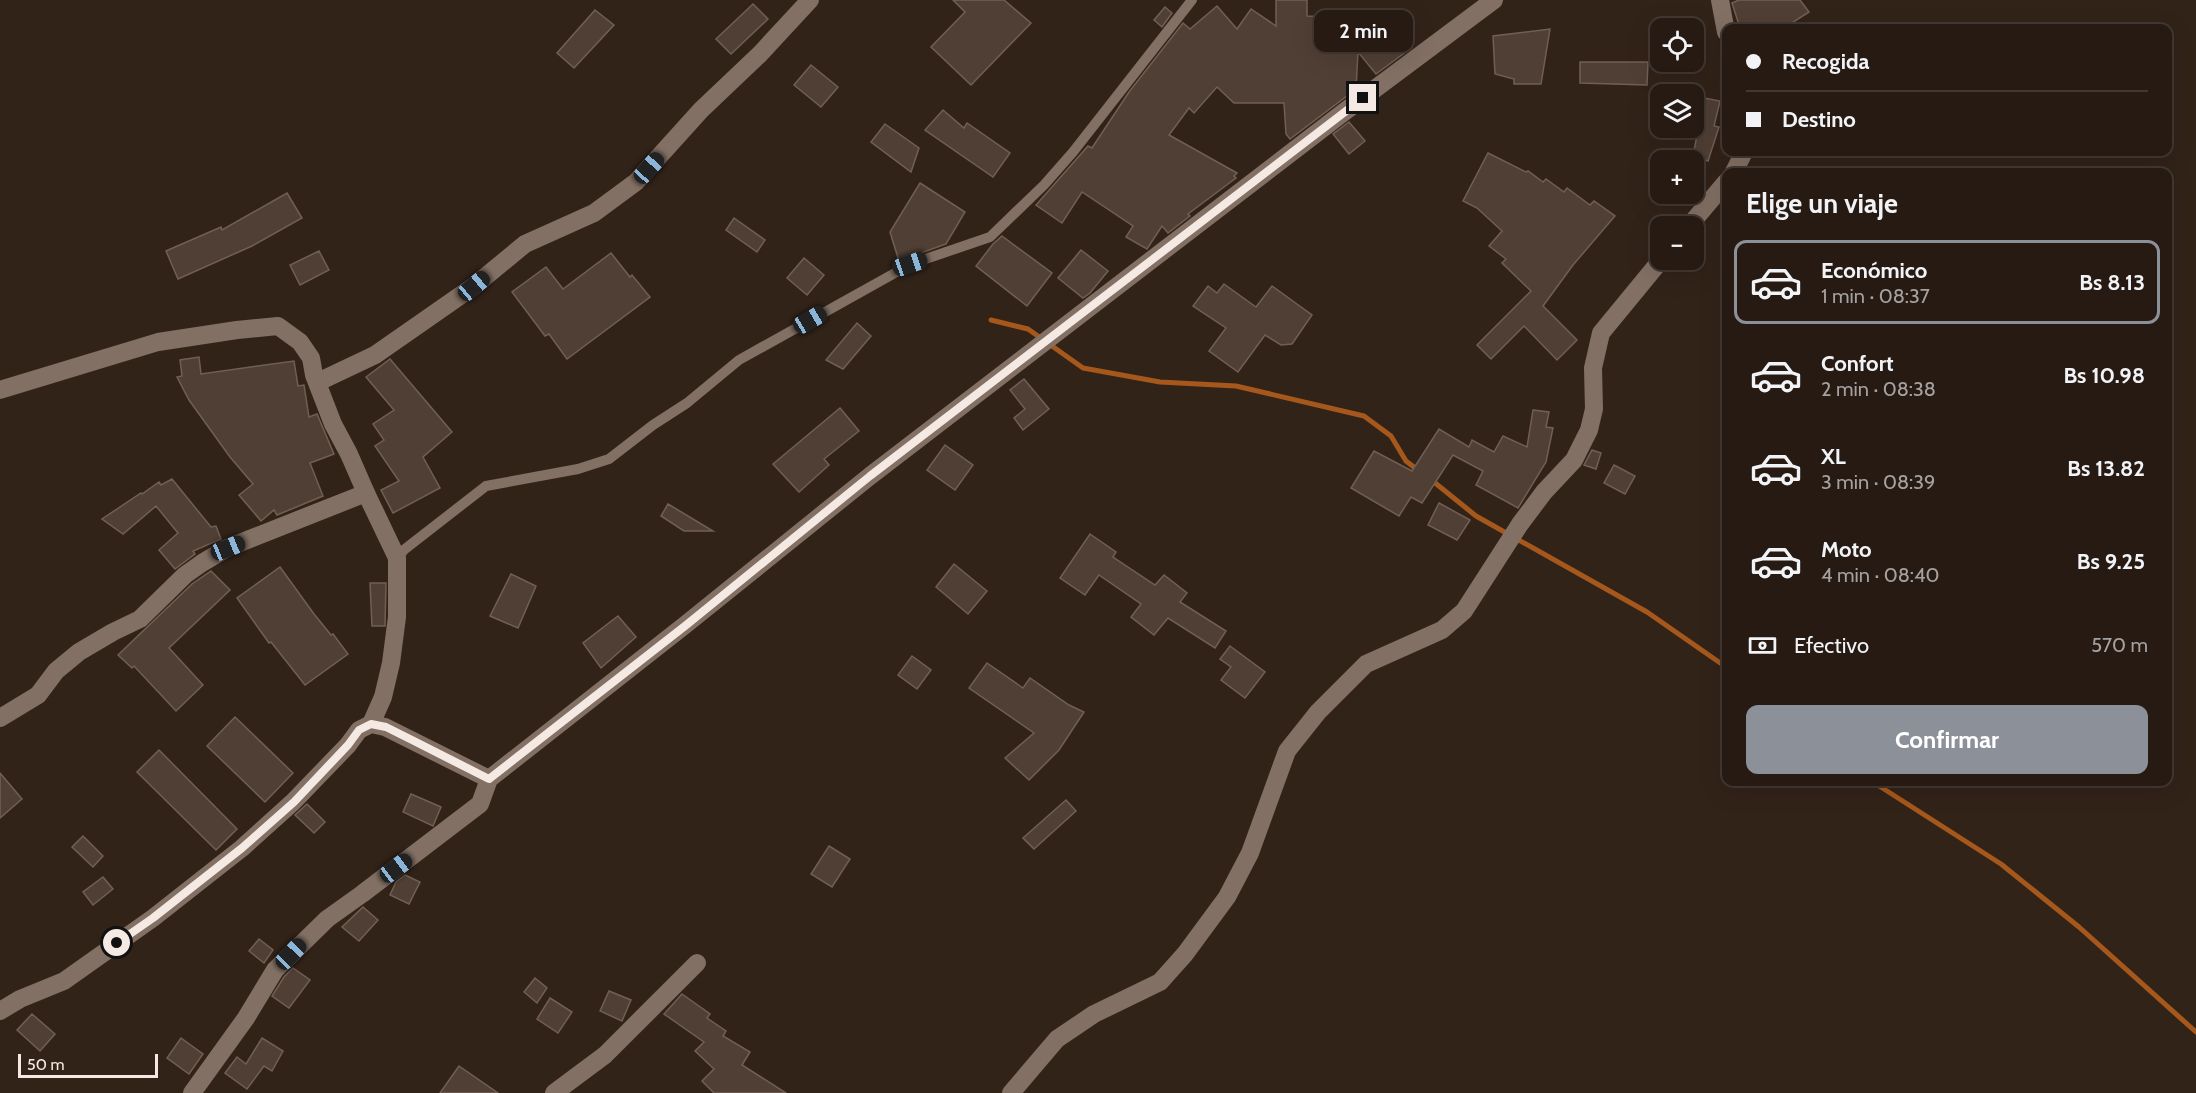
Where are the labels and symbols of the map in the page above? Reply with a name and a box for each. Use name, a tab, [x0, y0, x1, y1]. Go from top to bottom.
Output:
callout: 2 min	[1314, 11, 1412, 53]
route end	[1349, 84, 1376, 111]
car	[630, 149, 668, 187]
car	[890, 250, 930, 278]
car	[454, 268, 494, 304]
car	[790, 303, 830, 337]
car	[208, 533, 248, 563]
car	[376, 850, 416, 886]
route start	[103, 929, 130, 956]
car	[272, 935, 310, 973]
scale bar	[18, 1051, 158, 1078]

